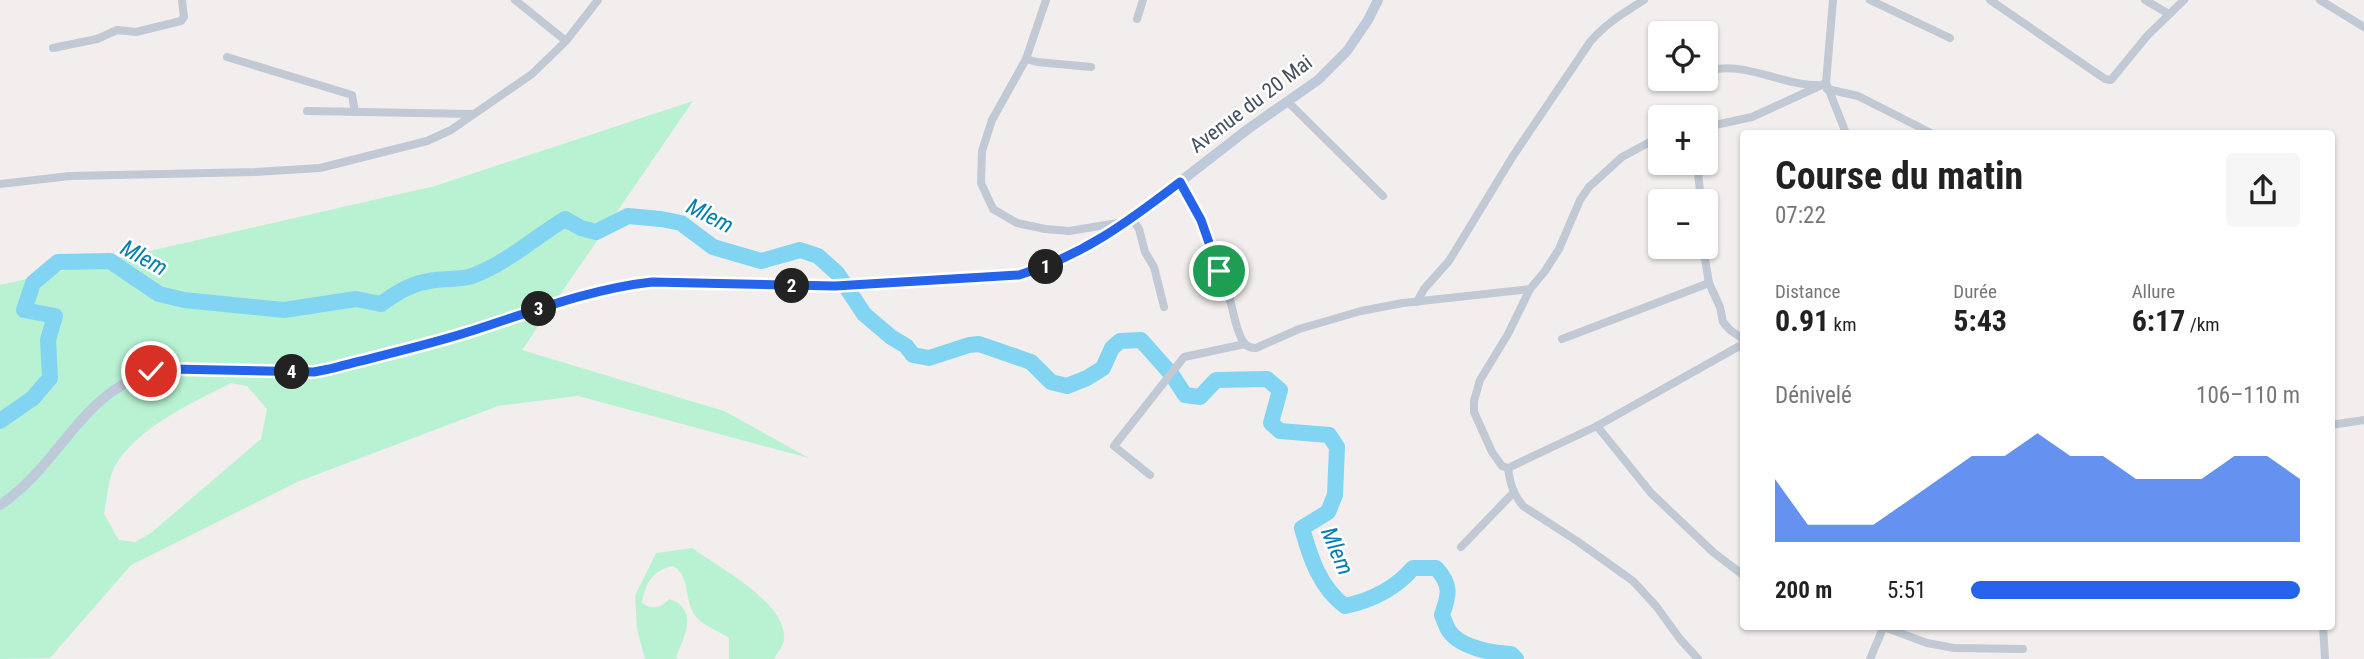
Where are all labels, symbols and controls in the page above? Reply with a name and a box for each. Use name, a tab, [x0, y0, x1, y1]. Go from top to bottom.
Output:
map controls	[1648, 21, 1718, 259]
button: locate	[1648, 21, 1718, 91]
street label: Avenue du 20 Mai	[1185, 50, 1317, 158]
button: +	[1648, 105, 1718, 175]
button: share	[2226, 153, 2300, 227]
text: Course du matin	[1775, 154, 2023, 198]
button: −	[1648, 189, 1718, 259]
water label: Mlem	[682, 193, 738, 239]
text: 07:22	[1775, 202, 1826, 229]
water label: Mlem	[116, 234, 172, 282]
pin	[1189, 241, 1249, 301]
pin: 1	[1028, 250, 1064, 284]
icon: arrive	[1200, 252, 1238, 290]
text: 1	[1041, 255, 1050, 278]
pin: 2	[774, 268, 810, 304]
text: 2	[787, 274, 796, 297]
text: Distance	[1775, 280, 1840, 303]
text: Durée	[1953, 280, 1997, 303]
text: Allure	[2132, 280, 2175, 303]
pin: 3	[522, 292, 556, 326]
text: 3	[534, 297, 543, 320]
text: 0.91	[1775, 303, 1829, 338]
text: 5:43	[1953, 303, 2007, 338]
text: 6:17	[2132, 303, 2185, 338]
text: km	[1829, 313, 1856, 336]
text: /km	[2185, 313, 2220, 336]
pin	[121, 341, 181, 401]
icon: check	[132, 352, 170, 390]
pin: 4	[274, 354, 310, 390]
text: 4	[287, 360, 296, 383]
text: Dénivelé	[1775, 382, 1852, 409]
text: 106–110 m	[2196, 382, 2300, 409]
water label: Mlem	[1315, 523, 1359, 579]
text: 200 m	[1775, 577, 1832, 604]
text: 5:51	[1887, 577, 1926, 604]

